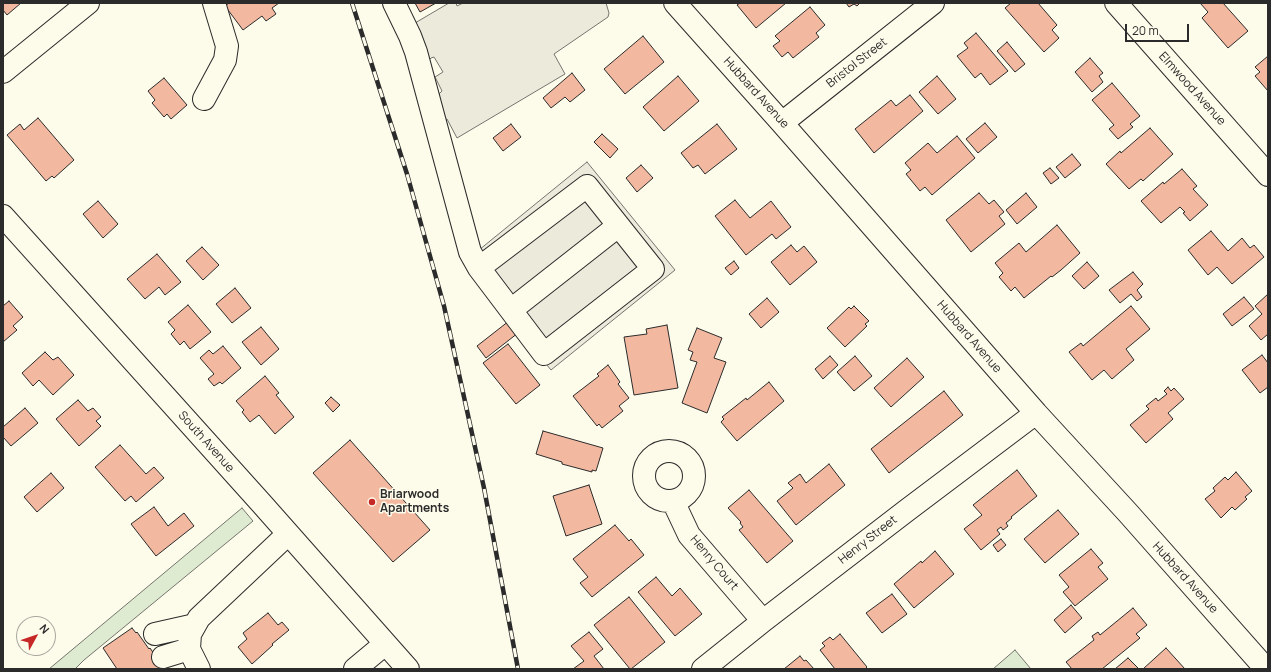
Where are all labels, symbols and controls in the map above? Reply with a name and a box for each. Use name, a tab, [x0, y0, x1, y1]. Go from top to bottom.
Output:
scale bar	[1127, 16, 1191, 42]
text: 20 m	[1132, 22, 1159, 39]
street label: Bristol Street	[824, 35, 890, 91]
street label: Elmwood Avenue	[1155, 49, 1229, 129]
street label: Hubbard Avenue	[720, 54, 792, 132]
street label: Hubbard Avenue	[934, 298, 1004, 376]
street label: South Avenue	[175, 409, 237, 475]
place label: Briarwood Apartments	[380, 488, 449, 516]
marker: Briarwood Apartments	[367, 497, 377, 507]
street label: Henry Street	[836, 513, 900, 567]
street label: Henry Court	[687, 533, 741, 593]
street label: Hubbard Avenue	[1149, 539, 1221, 617]
north arrow	[16, 616, 56, 656]
text: N	[37, 621, 53, 636]

